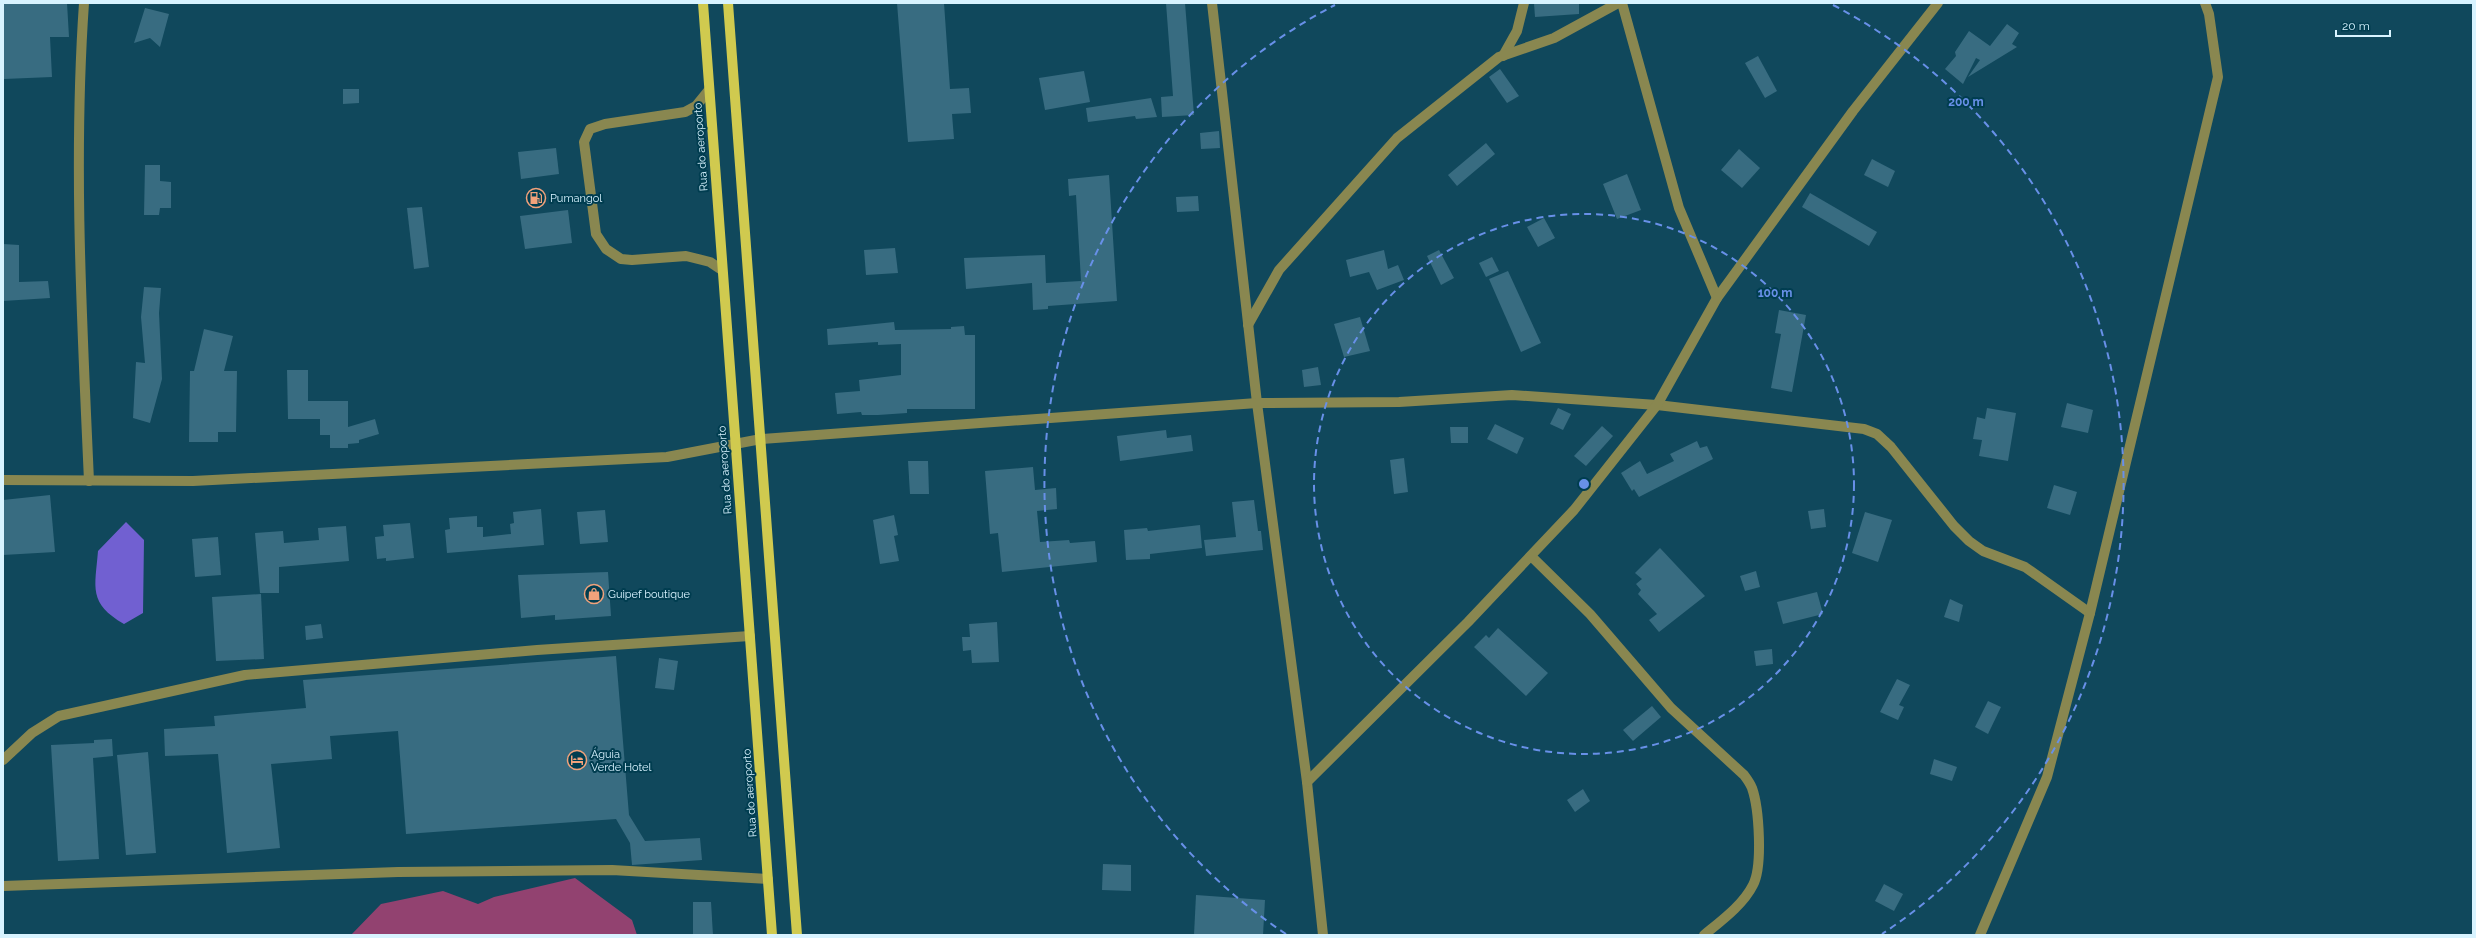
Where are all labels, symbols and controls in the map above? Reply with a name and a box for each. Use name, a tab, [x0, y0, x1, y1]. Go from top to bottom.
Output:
scale bar	[2336, 12, 2390, 38]
text: 20 m	[2342, 19, 2370, 33]
text: 200 m	[1948, 95, 1984, 109]
street label: Rua do aeroporto	[691, 102, 711, 192]
fuel station icon: Pumangol	[525, 187, 547, 209]
place label: Pumangol	[550, 192, 602, 205]
text: 100 m	[1758, 286, 1792, 300]
street label: Rua do aeroporto	[715, 425, 735, 515]
centre of rings	[1577, 477, 1591, 491]
shop icon: Guipef boutique	[583, 583, 605, 605]
place label: Guipef boutique	[608, 588, 690, 601]
place label: Águia Verde Hotel	[591, 747, 652, 774]
street label: Rua do aeroporto	[740, 748, 760, 838]
hotel icon: Águia Verde Hotel	[566, 749, 588, 771]

